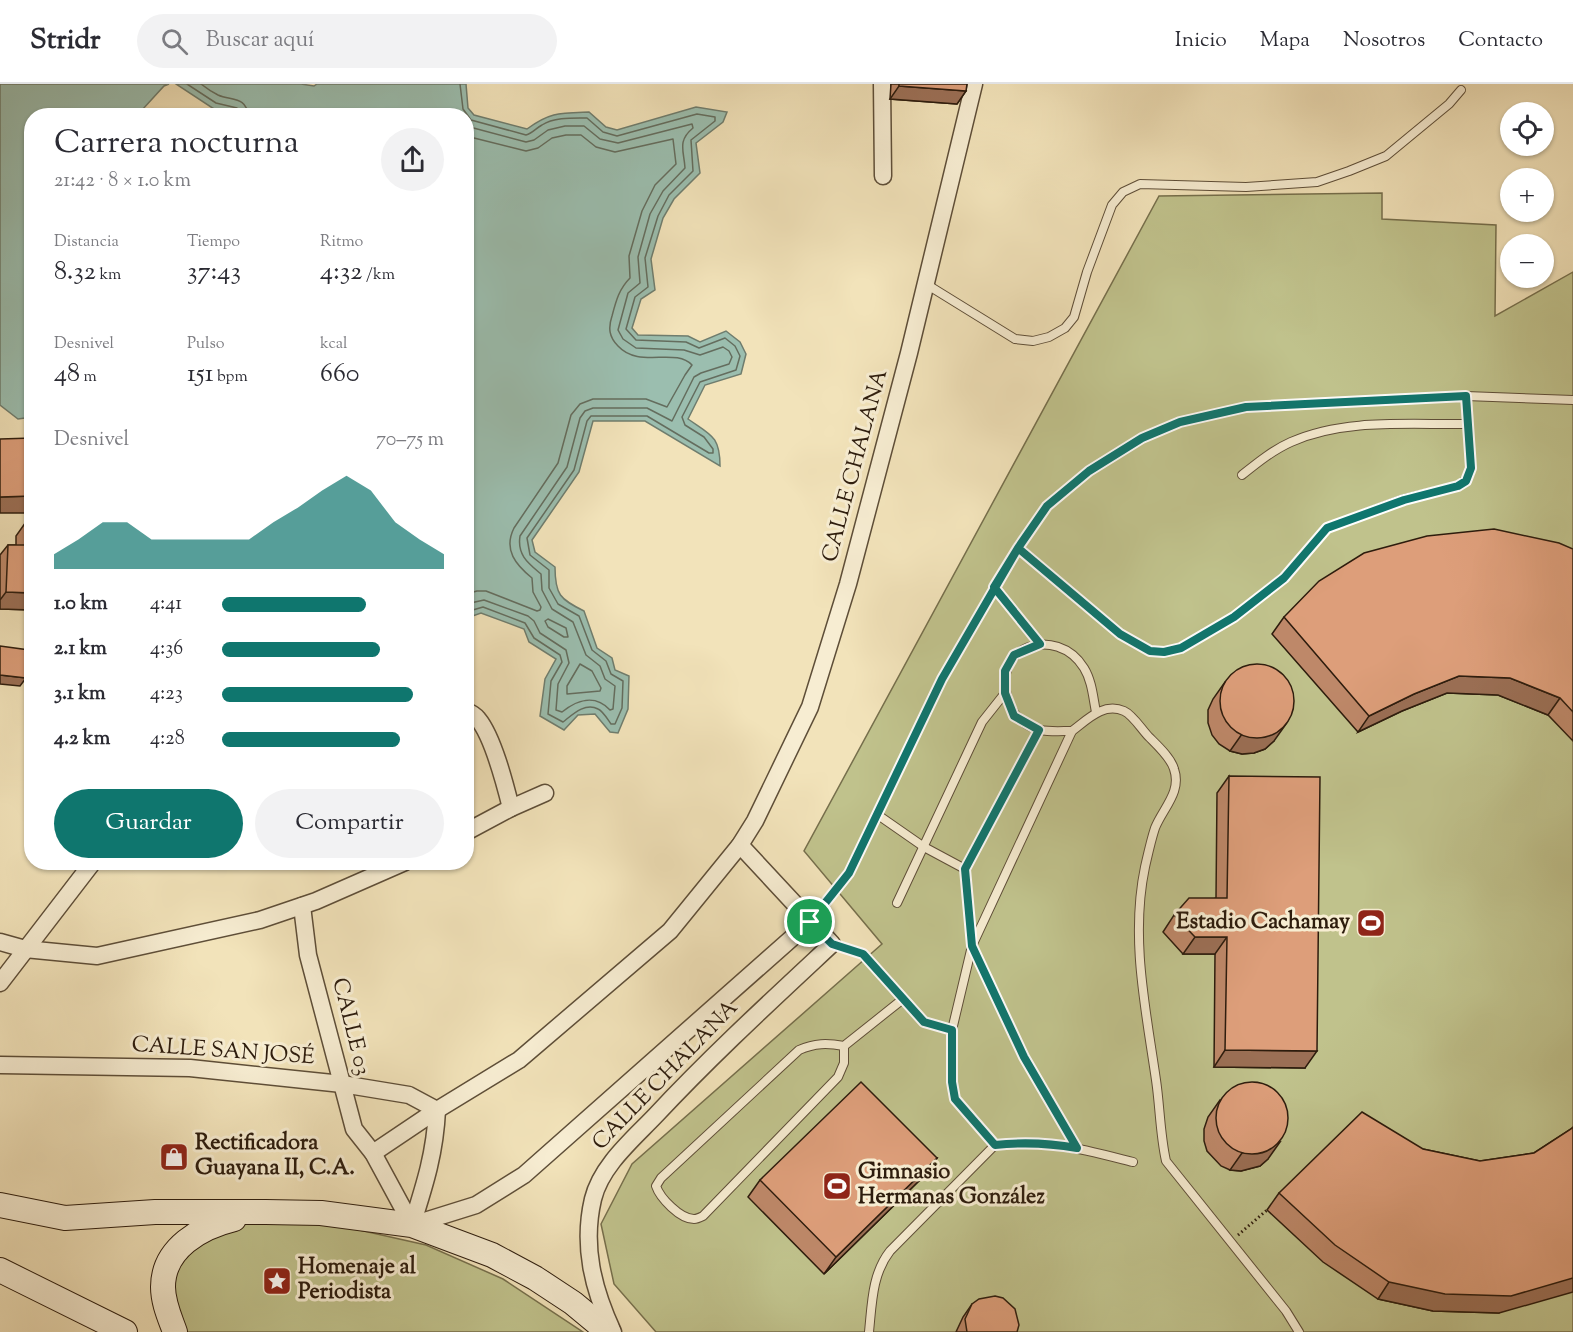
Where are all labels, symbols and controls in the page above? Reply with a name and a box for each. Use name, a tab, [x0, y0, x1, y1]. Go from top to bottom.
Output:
search box	[137, 14, 557, 68]
text: Stridr	[30, 21, 101, 61]
icon: search	[158, 25, 191, 58]
text: Buscar aquí	[206, 25, 314, 57]
text: Inicio	[1175, 26, 1227, 56]
text: Mapa	[1260, 26, 1310, 56]
text: Nosotros	[1343, 26, 1425, 56]
text: Contacto	[1458, 26, 1543, 56]
map controls	[1500, 102, 1554, 288]
button: locate	[1500, 102, 1554, 156]
text: Carrera nocturna	[54, 120, 299, 168]
button: share	[381, 128, 444, 191]
text: 21:42 · 8 × 1.0 km	[54, 167, 191, 196]
button: +	[1500, 168, 1554, 222]
text: Distancia	[54, 231, 119, 254]
text: Tiempo	[187, 231, 240, 254]
text: Ritmo	[320, 231, 363, 254]
button: −	[1500, 234, 1554, 288]
text: 8.32	[54, 254, 96, 291]
text: 37:43	[187, 254, 241, 291]
text: 4:32	[320, 254, 363, 291]
text: km	[96, 264, 121, 287]
text: /km	[363, 264, 395, 287]
text: Desnivel	[54, 333, 114, 356]
text: Pulso	[187, 333, 225, 356]
text: kcal	[320, 333, 348, 356]
text: 48	[54, 356, 80, 393]
text: 151	[187, 356, 214, 393]
text: 660	[320, 356, 360, 393]
text: m	[80, 366, 97, 389]
text: bpm	[214, 366, 248, 389]
street label: CALLE CHALANA	[815, 366, 897, 566]
text: Desnivel	[54, 426, 129, 455]
text: 70–75 m	[376, 426, 444, 455]
text: 1.0 km	[54, 590, 108, 619]
text: 4:41	[150, 590, 182, 619]
text: 2.1 km	[54, 635, 107, 664]
text: 4:36	[150, 635, 183, 664]
text: 3.1 km	[54, 680, 106, 709]
text: 4:23	[150, 680, 183, 709]
text: 4.2 km	[54, 725, 110, 754]
text: 4:28	[150, 725, 185, 754]
button: Guardar	[54, 789, 243, 858]
button: Compartir	[255, 789, 444, 858]
pin	[784, 896, 835, 947]
icon: arrive	[793, 905, 826, 938]
place label: Estadio Cachamay	[1176, 907, 1350, 939]
sports icon: Estadio Cachamay	[1355, 907, 1387, 939]
street label: CALLE 03	[322, 975, 378, 1079]
street label: CALLE CHALANA	[586, 993, 747, 1158]
street label: CALLE SAN JOSÉ	[130, 1029, 316, 1074]
place label: Rectificadora Guayana II, C.A.	[195, 1128, 355, 1185]
shop icon: Rectificadora Guayana II, C.A.	[158, 1141, 190, 1173]
place label: Gimnasio Hermanas González	[858, 1157, 1045, 1214]
sports icon: Gimnasio Hermanas González	[821, 1170, 853, 1202]
place label: Homenaje al Periodista	[298, 1252, 417, 1309]
place icon: Homenaje al Periodista	[261, 1265, 293, 1297]

